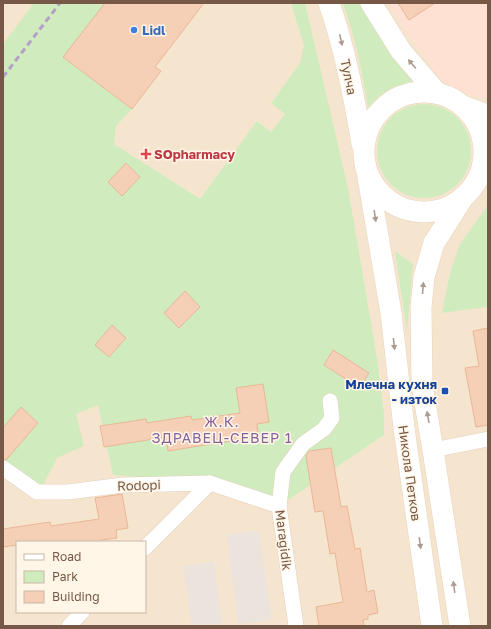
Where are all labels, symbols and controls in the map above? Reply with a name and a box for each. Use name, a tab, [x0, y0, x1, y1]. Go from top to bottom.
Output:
place label: Lidl	[142, 22, 166, 38]
marker: Lidl	[129, 25, 139, 35]
one-way arrow	[338, 34, 344, 46]
street label: Тулча	[337, 58, 361, 96]
one-way arrow	[407, 58, 416, 69]
place label: SOpharmacy	[154, 146, 235, 162]
marker: SOpharmacy	[141, 149, 151, 159]
one-way arrow	[372, 210, 378, 222]
one-way arrow	[419, 282, 426, 294]
one-way arrow	[391, 338, 397, 350]
place label: Млечна кухня - изток	[345, 376, 437, 407]
marker: Млечна кухня - изток	[440, 386, 450, 396]
one-way arrow	[424, 411, 430, 424]
district label: Ж.К. ЗДРАВЕЦ-СЕВЕР 1	[152, 413, 293, 446]
street label: Никола Петков	[395, 424, 425, 522]
street label: Rodopi	[117, 476, 161, 494]
street label: Maragidik	[272, 509, 296, 572]
one-way arrow	[417, 537, 423, 549]
legend	[16, 541, 146, 613]
text: Road	[52, 549, 81, 564]
text: Park	[52, 569, 78, 584]
one-way arrow	[451, 581, 457, 594]
text: Building	[52, 589, 100, 604]

